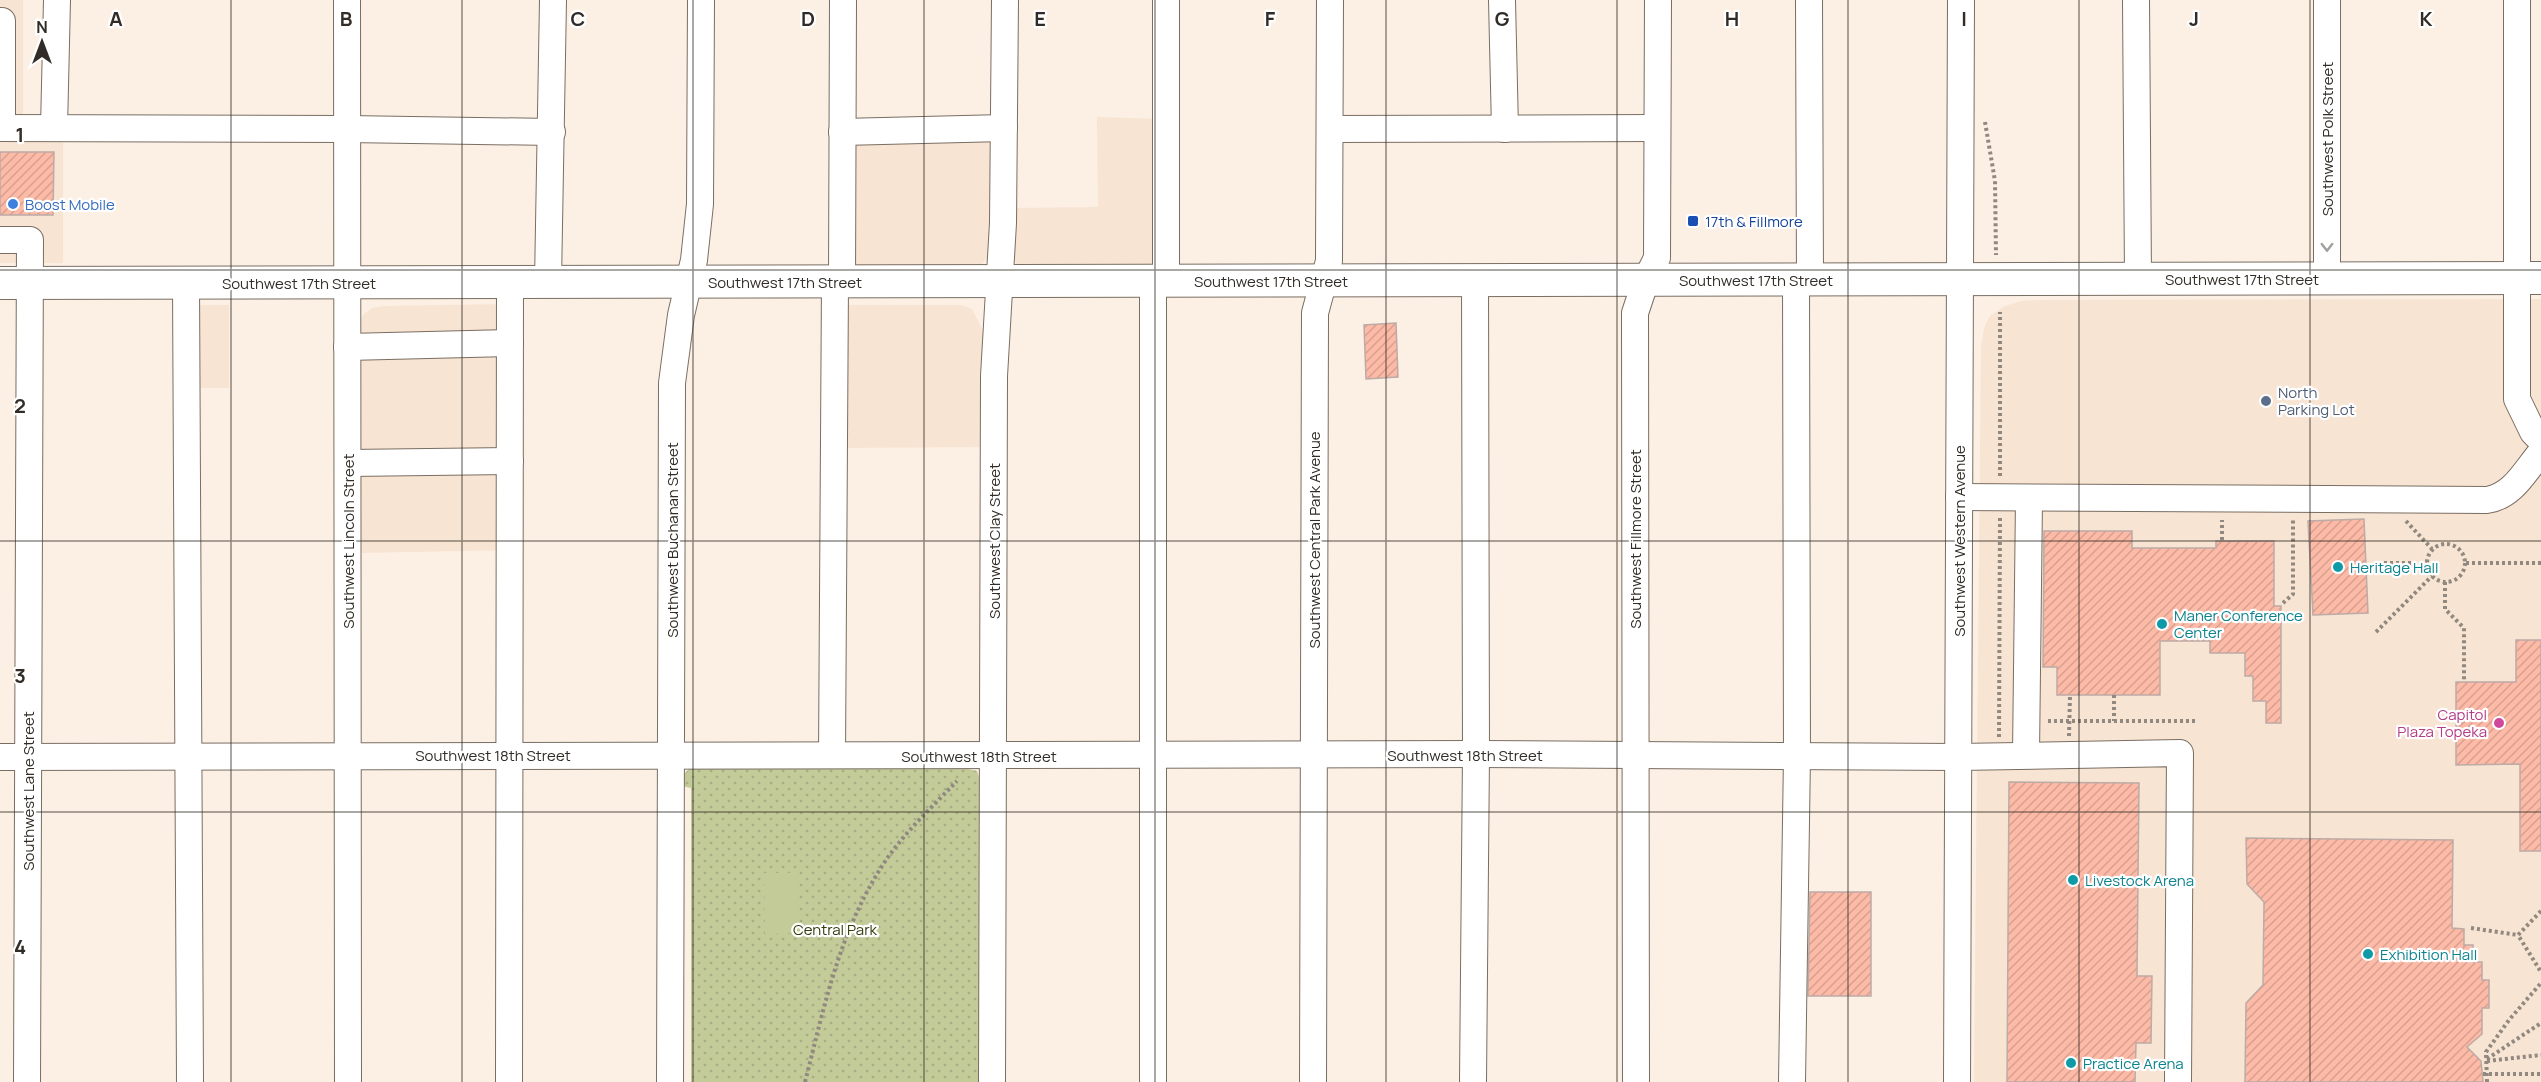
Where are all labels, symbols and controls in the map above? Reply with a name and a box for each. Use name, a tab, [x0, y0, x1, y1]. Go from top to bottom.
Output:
text: A	[109, 5, 123, 32]
text: B	[340, 5, 353, 32]
text: C	[571, 5, 585, 32]
text: D	[801, 5, 815, 32]
text: E	[1034, 5, 1046, 32]
text: F	[1265, 5, 1276, 32]
text: G	[1495, 5, 1510, 32]
text: H	[1725, 5, 1739, 32]
text: I	[1961, 5, 1967, 32]
text: J	[2189, 5, 2199, 32]
text: K	[2420, 5, 2433, 32]
north arrow	[12, 12, 72, 72]
text: N	[36, 16, 48, 38]
street label: Southwest Polk Street	[2317, 62, 2338, 216]
text: 1	[16, 121, 24, 148]
place label: Boost Mobile	[25, 194, 115, 215]
marker: Boost Mobile	[6, 197, 20, 211]
place label: 17th & Fillmore	[1705, 211, 1803, 232]
marker: 17th & Fillmore	[1686, 214, 1700, 228]
one-way arrow	[2321, 243, 2333, 252]
street label: Southwest 17th Street	[2165, 269, 2319, 290]
street label: Southwest 17th Street	[1679, 270, 1833, 291]
street label: Southwest 17th Street	[1194, 271, 1348, 292]
street label: Southwest 17th Street	[708, 272, 862, 293]
street label: Southwest 17th Street	[222, 273, 376, 294]
place label: North Parking Lot	[2278, 382, 2355, 420]
text: 2	[14, 392, 26, 419]
marker: North Parking Lot	[2259, 394, 2273, 408]
street label: Southwest Central Park Avenue	[1304, 431, 1325, 649]
street label: Southwest Buchanan Street	[662, 442, 683, 638]
street label: Southwest Western Avenue	[1949, 445, 1970, 637]
street label: Southwest Fillmore Street	[1625, 449, 1646, 629]
street label: Southwest Lincoln Street	[338, 453, 359, 629]
street label: Southwest Clay Street	[984, 463, 1005, 619]
place label: Heritage Hall	[2350, 557, 2439, 578]
marker: Heritage Hall	[2331, 560, 2345, 574]
place label: Maner Conference Center	[2174, 605, 2303, 643]
marker: Maner Conference Center	[2155, 617, 2169, 631]
text: 3	[14, 662, 26, 689]
place label: Capitol Plaza Topeka	[2397, 704, 2487, 742]
street label: Southwest Lane Street	[18, 711, 39, 871]
marker: Capitol Plaza Topeka	[2492, 716, 2506, 730]
street label: Southwest 18th Street	[415, 745, 571, 766]
street label: Southwest 18th Street	[1387, 745, 1543, 766]
street label: Southwest 18th Street	[901, 746, 1057, 767]
place label: Livestock Arena	[2085, 870, 2194, 891]
marker: Livestock Arena	[2066, 873, 2080, 887]
park label: Central Park	[793, 919, 878, 940]
text: 4	[14, 933, 26, 960]
place label: Exhibition Hall	[2380, 944, 2477, 965]
marker: Exhibition Hall	[2361, 947, 2375, 961]
place label: Practice Arena	[2083, 1053, 2184, 1074]
marker: Practice Arena	[2064, 1056, 2078, 1070]

